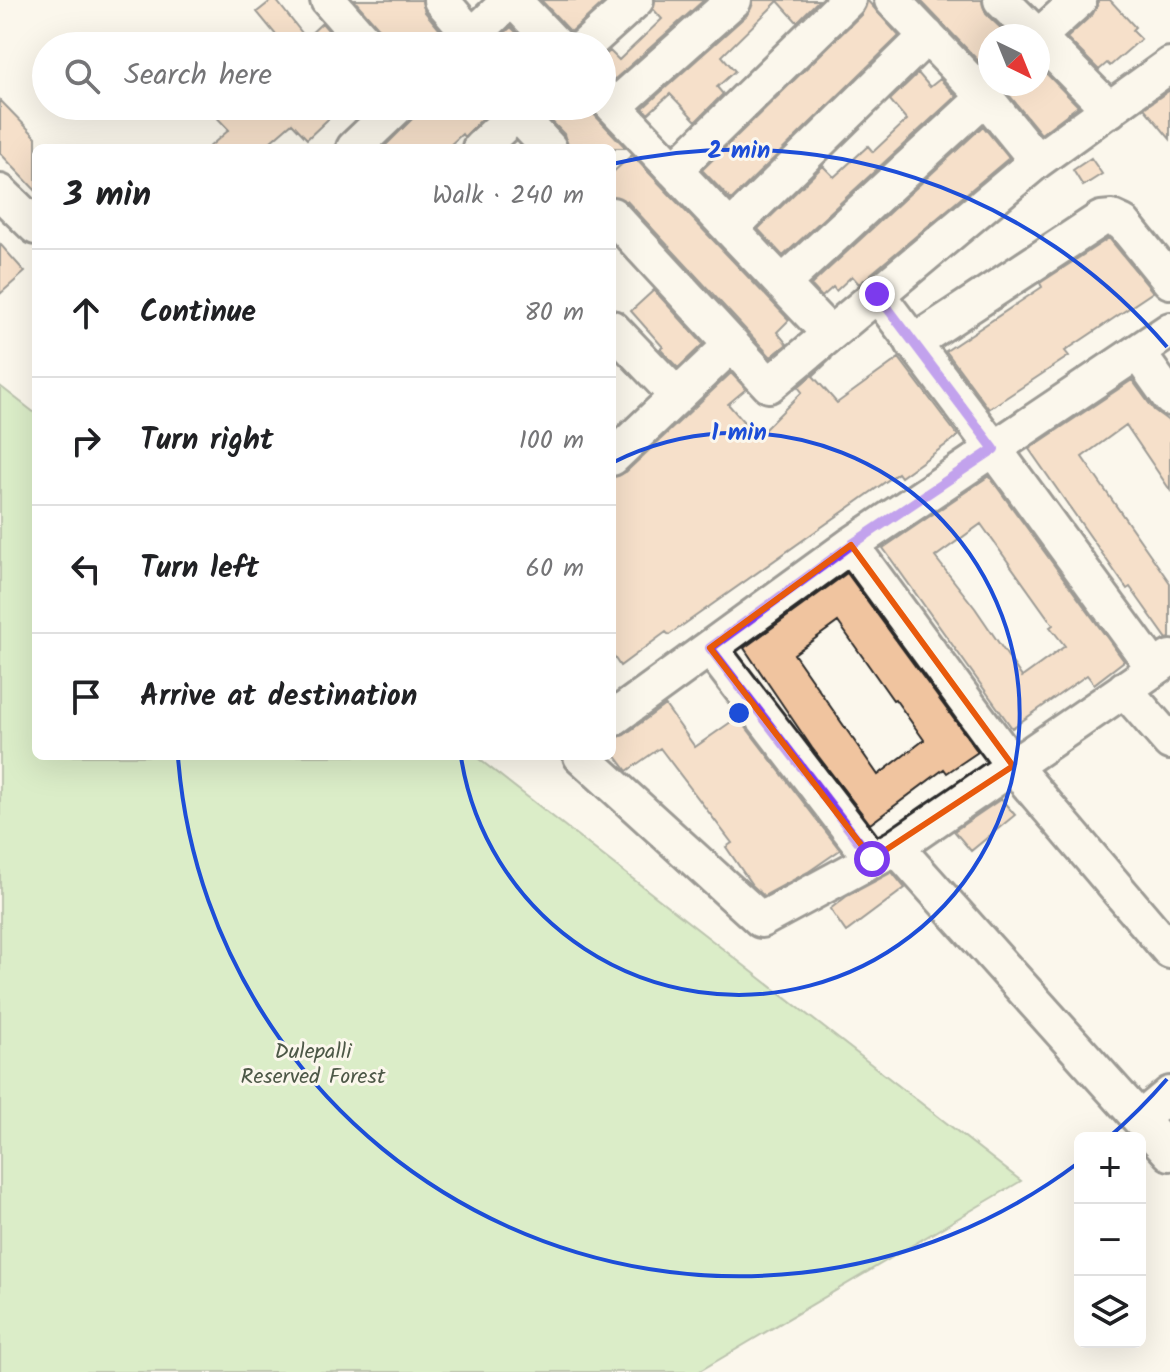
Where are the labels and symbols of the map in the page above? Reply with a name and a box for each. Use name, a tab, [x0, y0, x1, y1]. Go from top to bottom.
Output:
north arrow	[978, 24, 1050, 96]
text: 2 min	[708, 132, 770, 171]
route end	[859, 276, 895, 312]
text: 1 min	[711, 414, 767, 453]
centre of rings	[725, 699, 753, 727]
route start	[854, 841, 890, 877]
park label: Dulepalli Reserved Forest	[241, 1035, 386, 1095]

